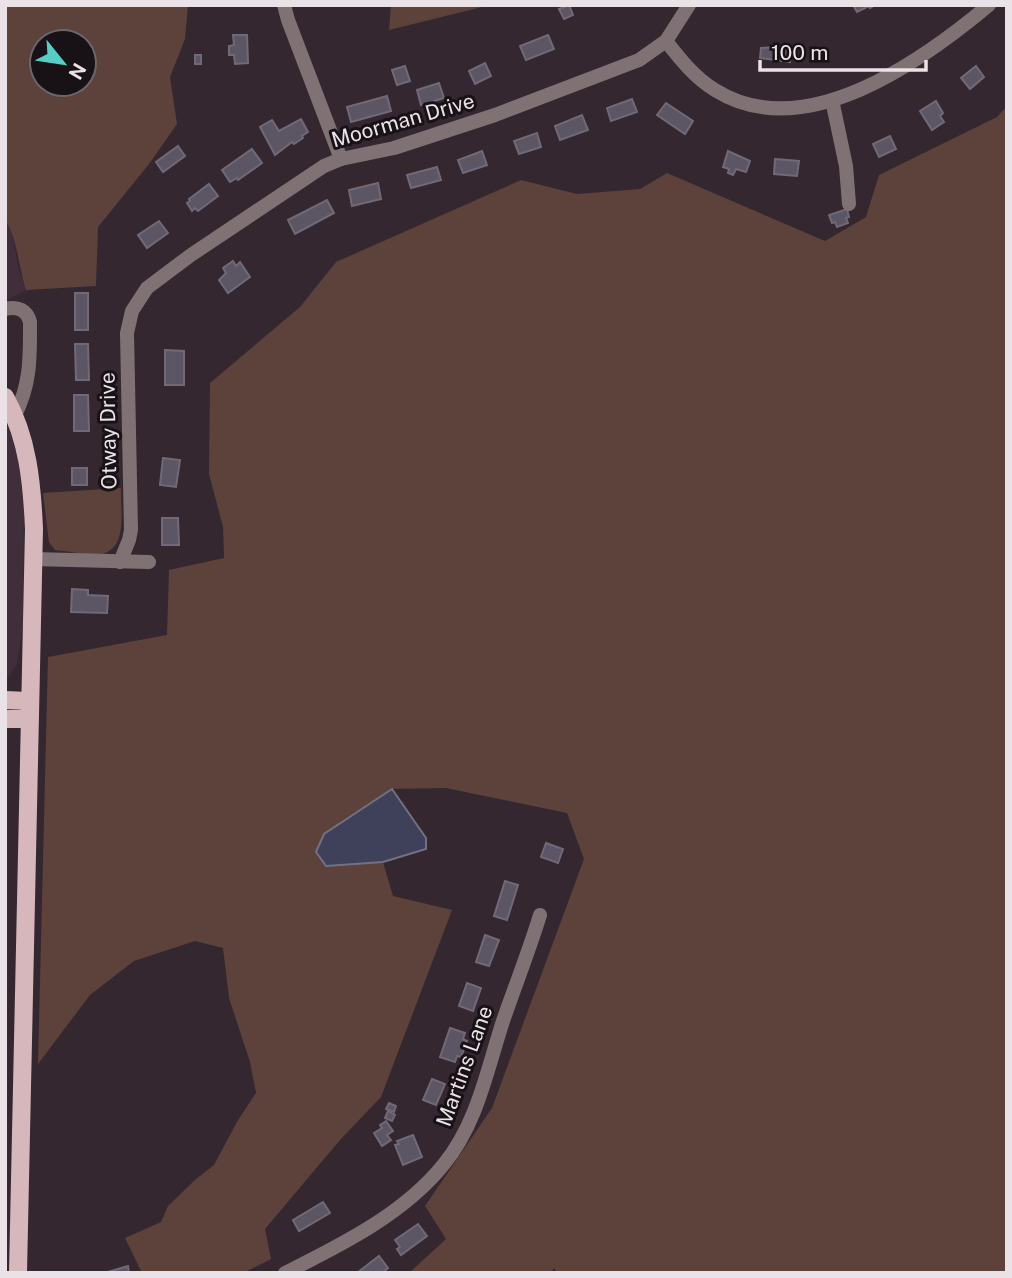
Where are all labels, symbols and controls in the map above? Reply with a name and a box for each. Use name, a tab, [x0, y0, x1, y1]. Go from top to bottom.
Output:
north arrow	[28, 28, 98, 98]
scale bar	[760, 28, 926, 72]
text: 100 m	[771, 40, 828, 65]
text: N	[64, 60, 91, 83]
street label: Moorman Drive	[329, 88, 477, 152]
street label: Otway Drive	[94, 372, 122, 490]
street label: Martins Lane	[431, 1002, 497, 1130]

